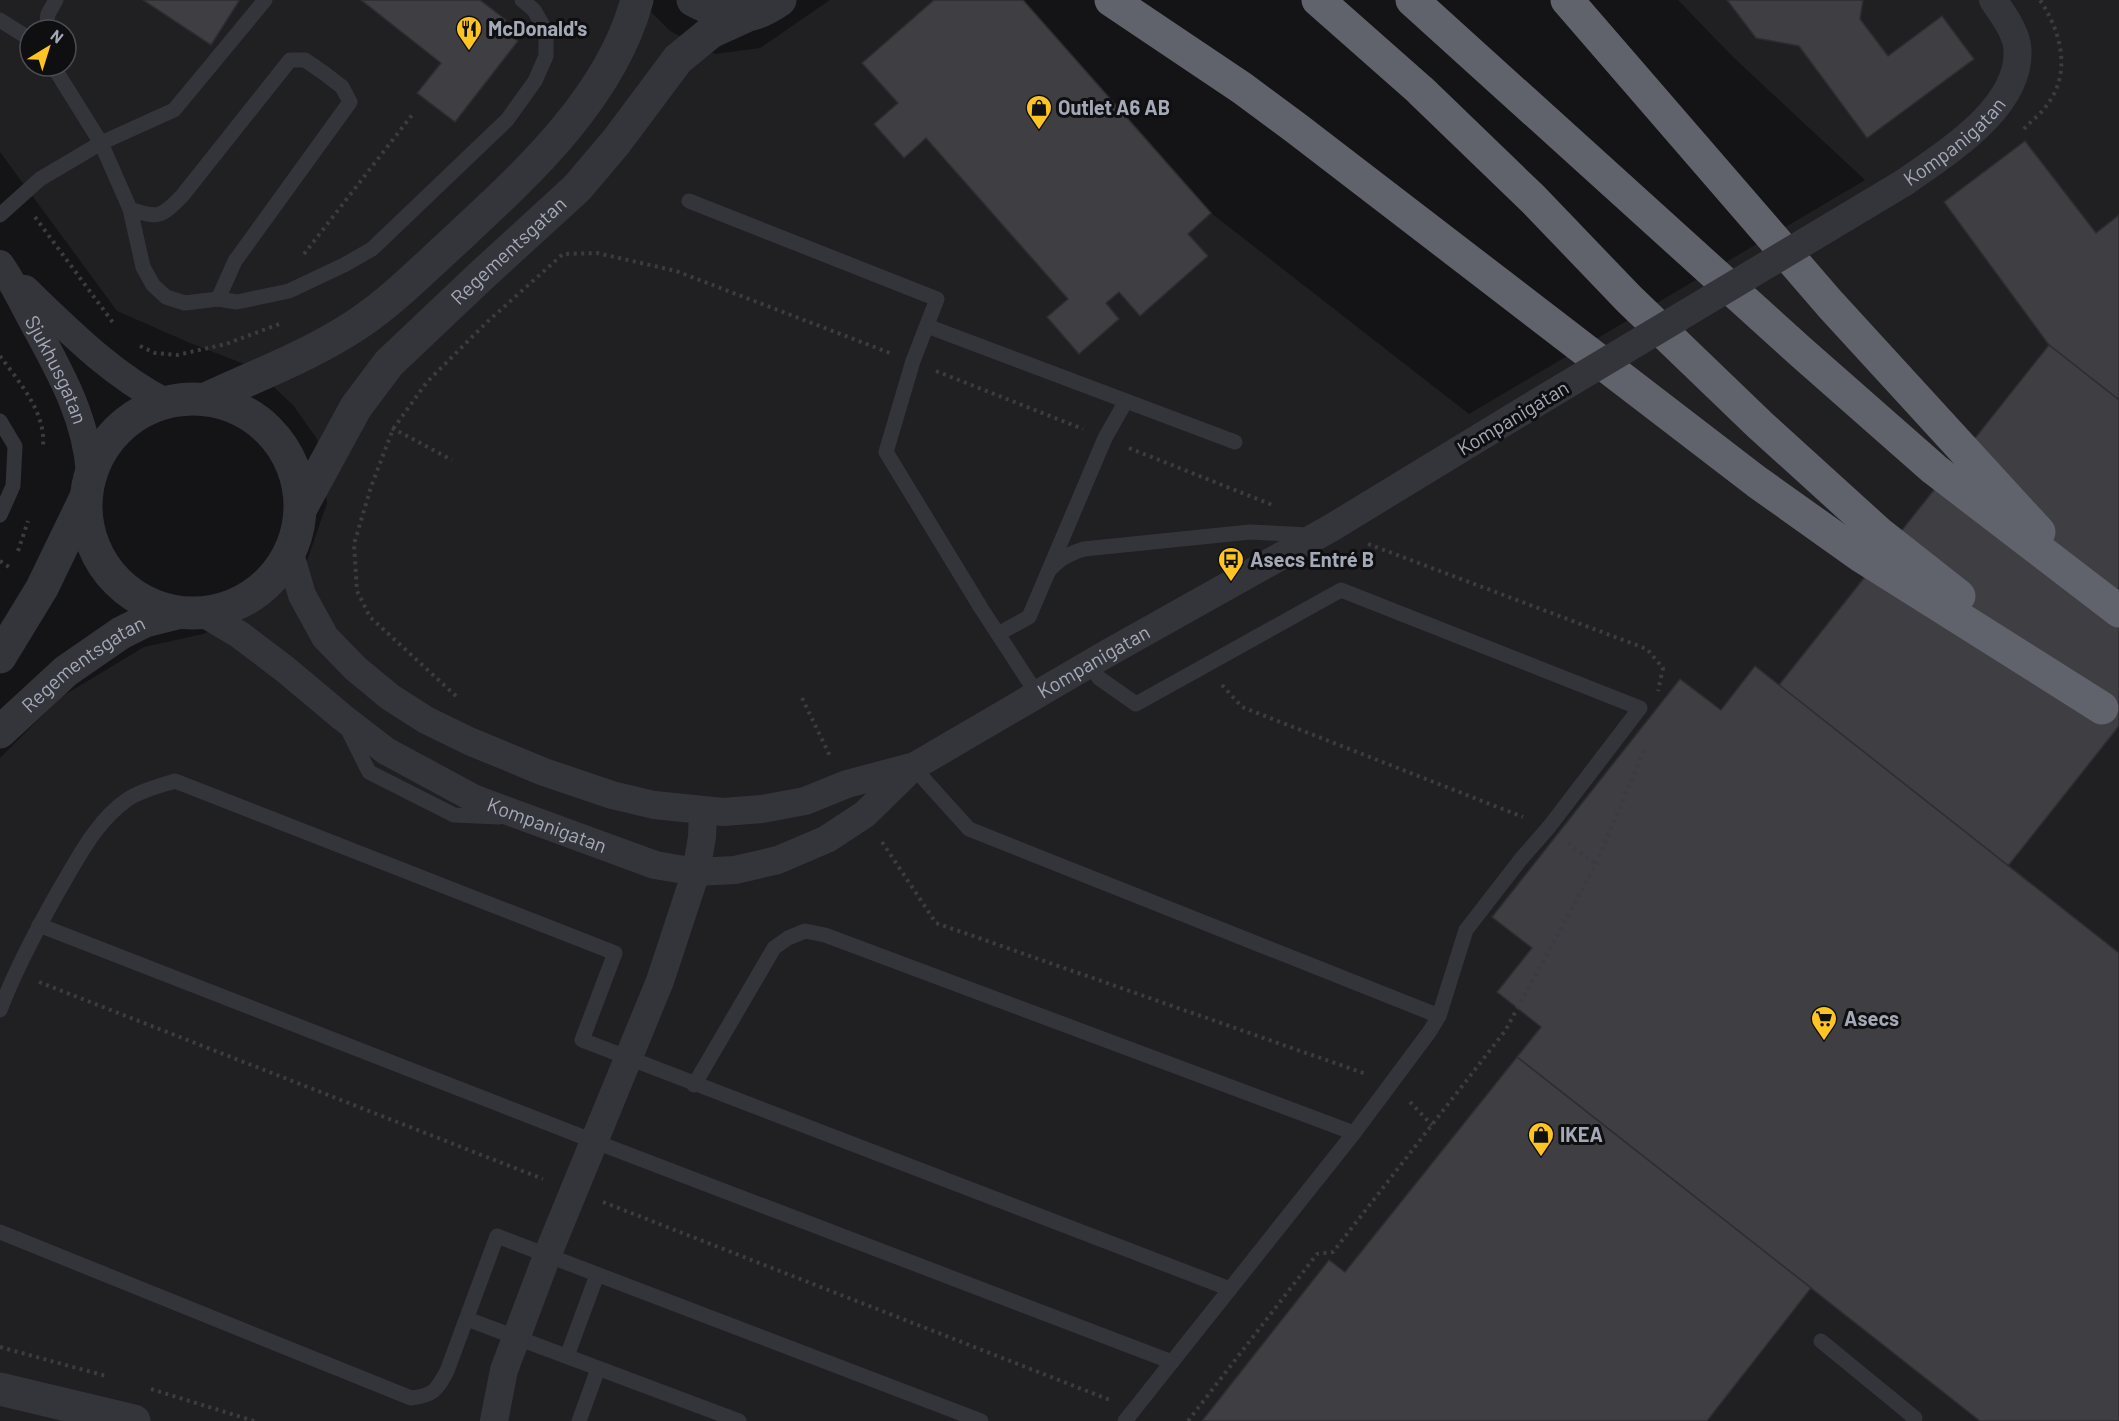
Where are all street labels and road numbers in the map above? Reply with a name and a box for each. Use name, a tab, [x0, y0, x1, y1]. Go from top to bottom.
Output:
street label: Kompanigatan	[1898, 92, 2010, 190]
street label: Regementsgatan	[445, 191, 571, 309]
street label: Sjukhusgatan	[21, 311, 93, 427]
street label: Kompanigatan	[1452, 375, 1573, 460]
street label: Regementsgatan	[16, 610, 149, 717]
street label: Kompanigatan	[1033, 619, 1154, 703]
street label: Kompanigatan	[484, 792, 610, 857]

